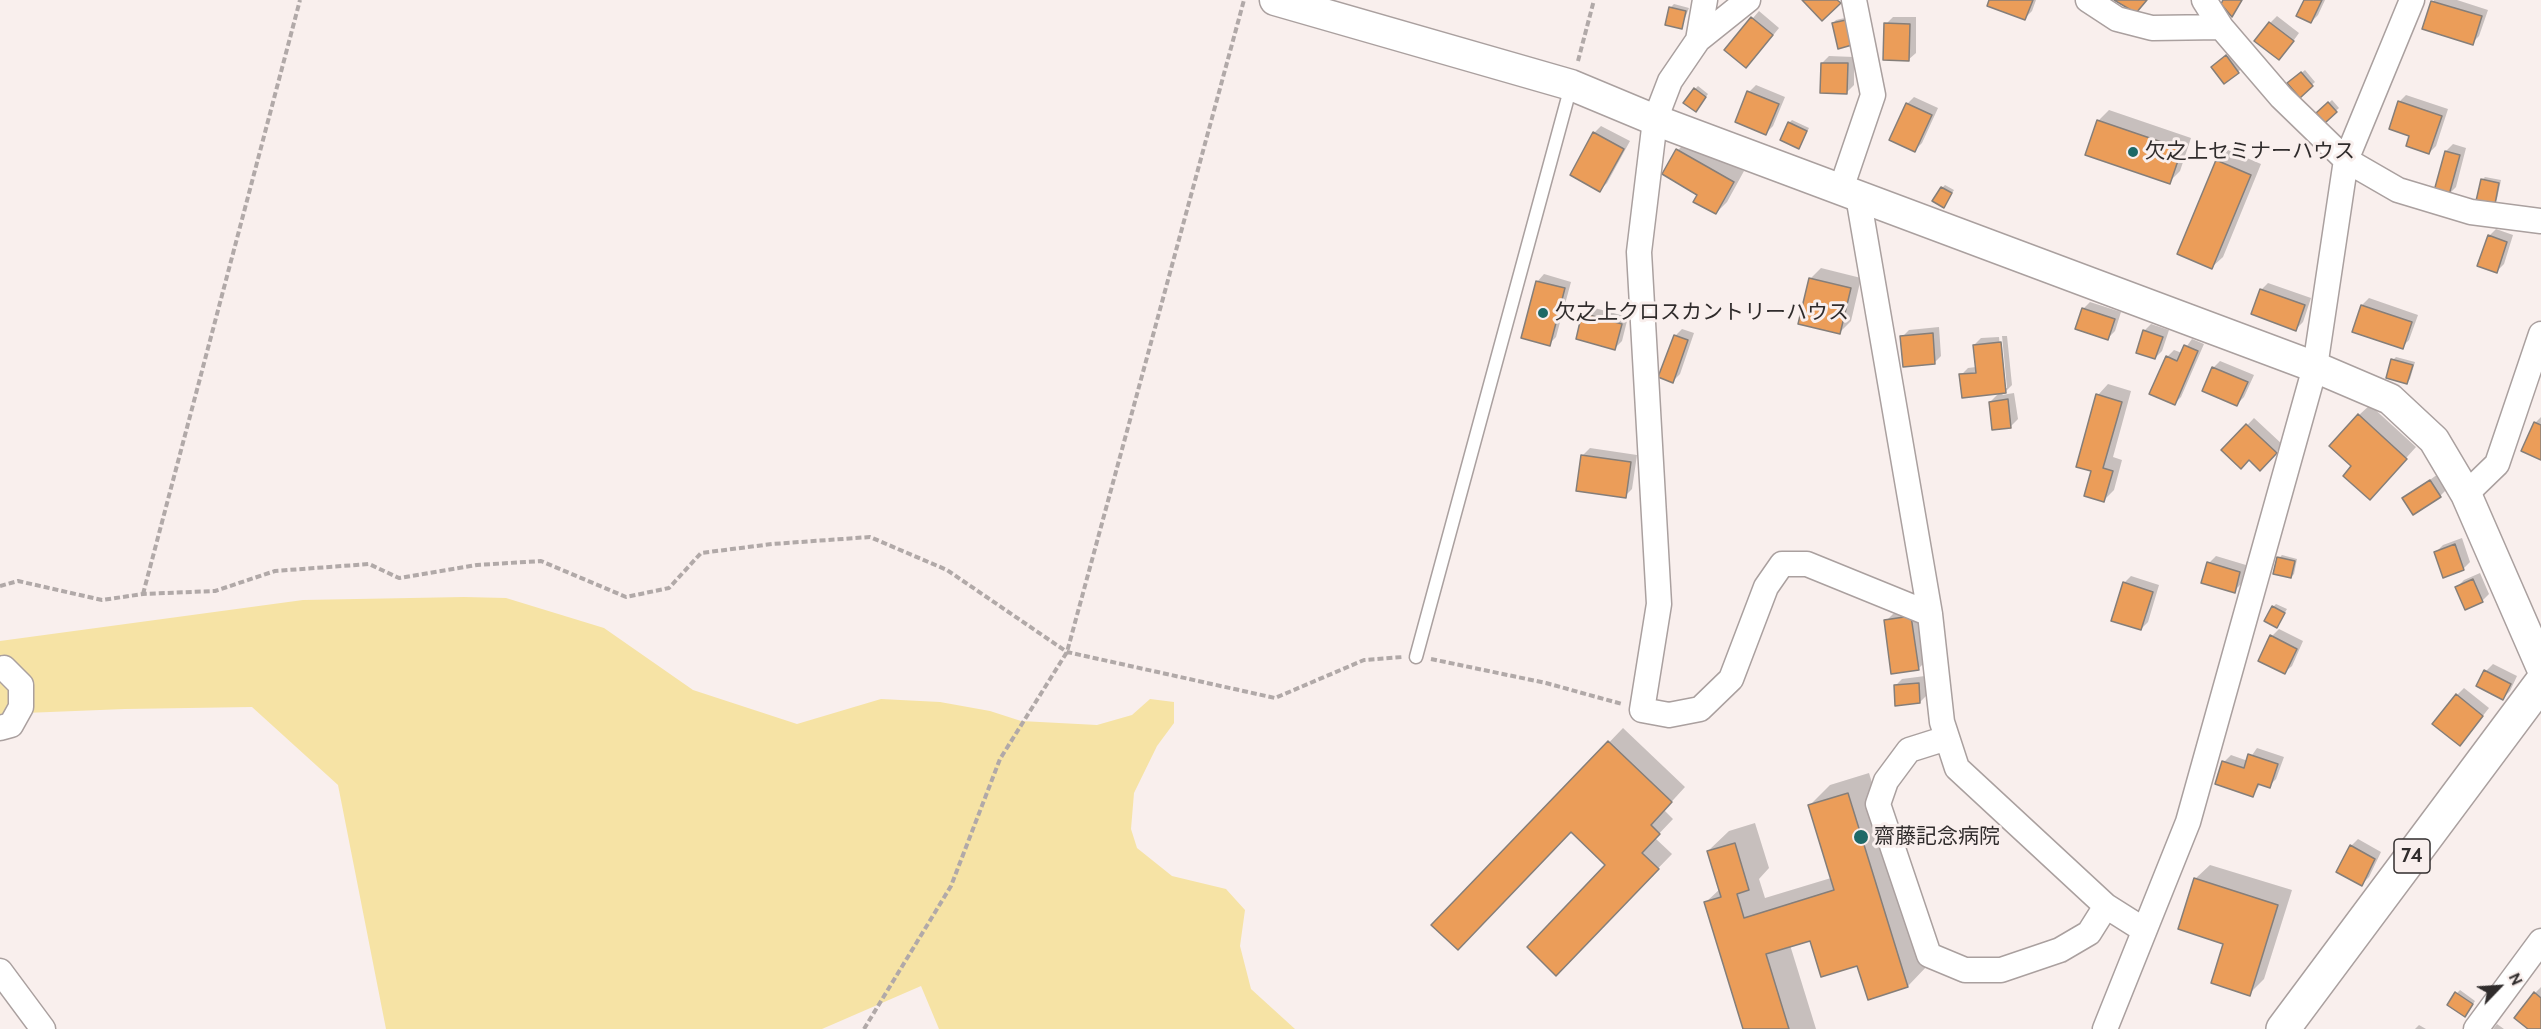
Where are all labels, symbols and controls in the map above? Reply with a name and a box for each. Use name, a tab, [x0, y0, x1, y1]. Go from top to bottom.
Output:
place label: 欠之上セミナーハウス	[2145, 139, 2355, 165]
marker: 欠之上セミナーハウス	[2126, 145, 2140, 159]
place label: 欠之上クロスカントリーハウス	[1555, 300, 1849, 326]
marker: 欠之上クロスカントリーハウス	[1536, 306, 1550, 320]
place label: 齋藤記念病院	[1874, 824, 2000, 850]
marker: 齋藤記念病院	[1852, 828, 1870, 846]
road number: 74	[2394, 839, 2430, 873]
north arrow	[2469, 957, 2529, 1017]
text: N	[2505, 970, 2527, 988]

